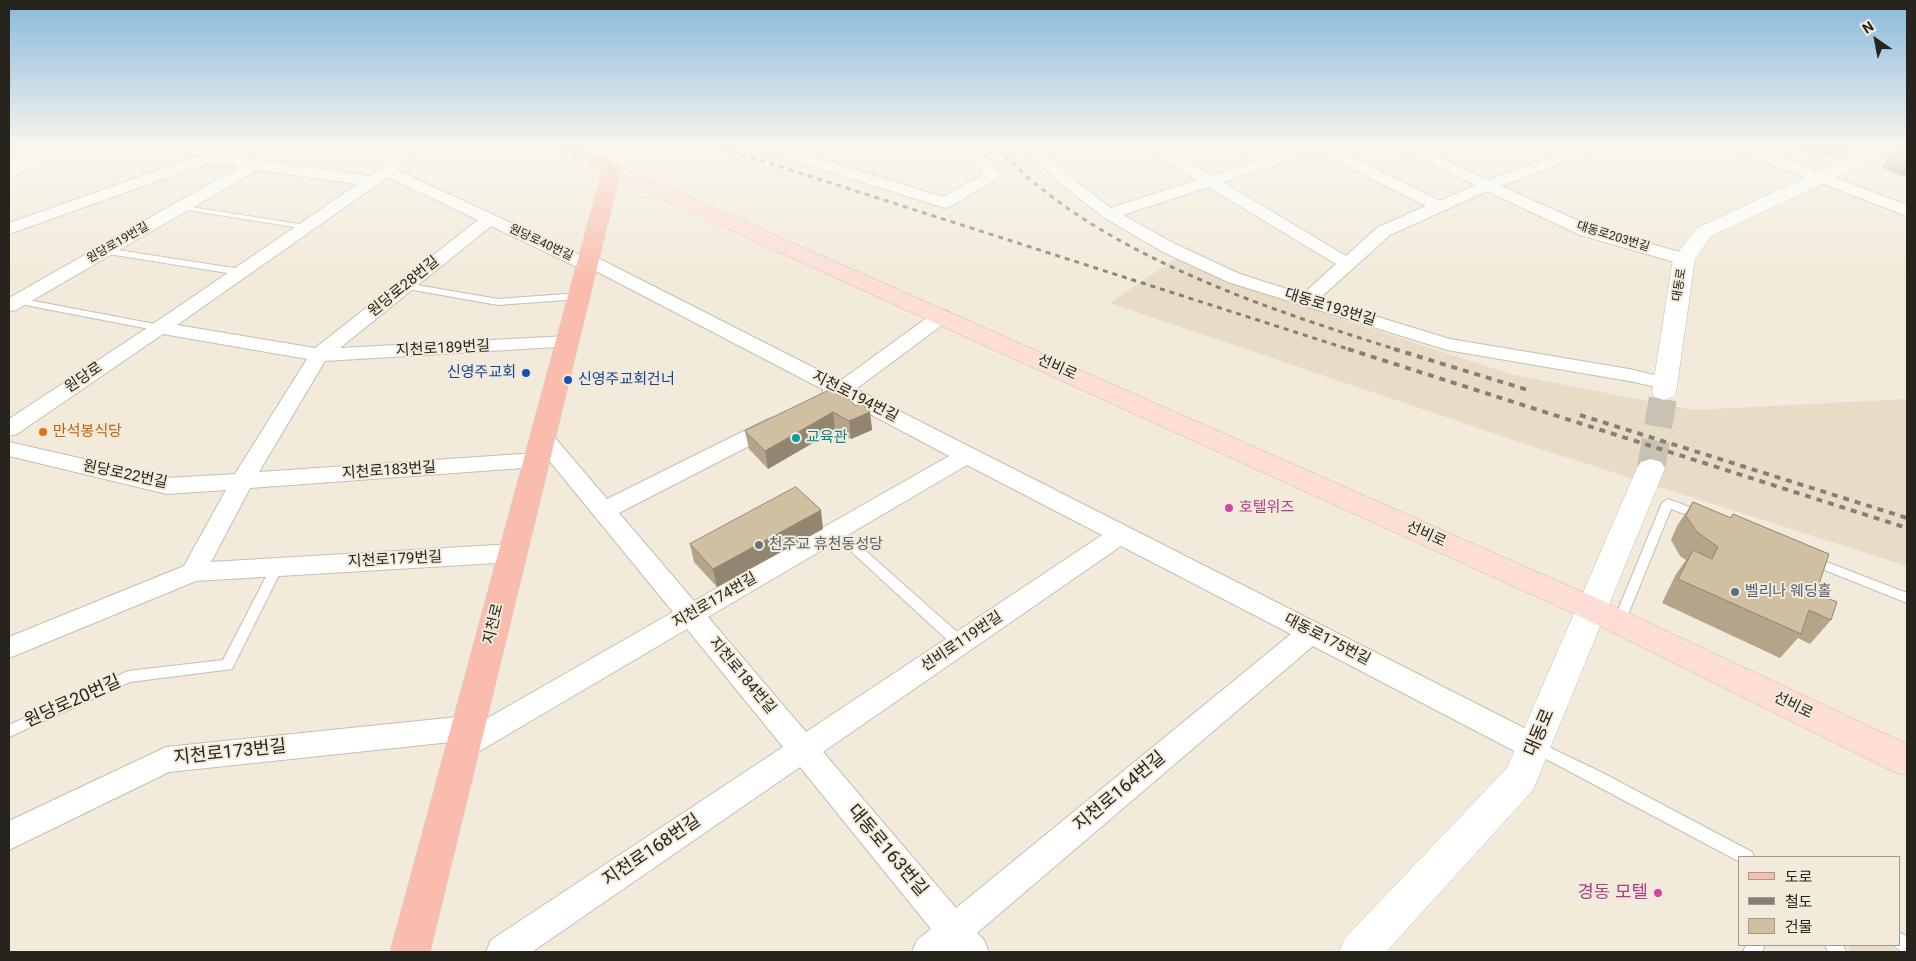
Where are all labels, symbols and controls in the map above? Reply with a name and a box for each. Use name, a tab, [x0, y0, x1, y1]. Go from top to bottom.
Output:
north arrow	[1851, 15, 1901, 65]
text: N	[1859, 18, 1876, 37]
street label: 대동로203번길	[1575, 219, 1651, 255]
street label: 원당로19번길	[85, 220, 151, 266]
street label: 원당로40번길	[507, 222, 575, 264]
street label: 원당로28번길	[365, 253, 443, 321]
street label: 대동로	[1670, 268, 1690, 302]
street label: 대동로193번길	[1282, 286, 1378, 330]
street label: 지천로189번길	[395, 338, 491, 360]
street label: 선비로	[1034, 351, 1080, 385]
street label: 원당로	[62, 359, 106, 397]
place label: 신영주교회	[447, 364, 516, 382]
marker: 신영주교회	[520, 367, 532, 379]
street label: 지천로194번길	[809, 368, 901, 426]
place label: 신영주교회건너	[578, 371, 675, 389]
marker: 신영주교회건너	[562, 374, 574, 386]
place label: 만석봉식당	[53, 423, 122, 441]
marker: 만석봉식당	[37, 426, 49, 438]
place label: 교육관	[806, 429, 847, 447]
marker: 교육관	[790, 432, 802, 444]
street label: 원당로22번길	[81, 457, 169, 493]
street label: 지천로183번길	[341, 459, 437, 483]
place label: 호텔위즈	[1239, 499, 1294, 517]
marker: 호텔위즈	[1223, 502, 1235, 514]
street label: 선비로	[1403, 518, 1449, 552]
place label: 천주교 휴천동성당	[769, 536, 883, 554]
marker: 천주교 휴천동성당	[753, 539, 765, 551]
street label: 지천로179번길	[347, 549, 443, 571]
street label: 지천로174번길	[670, 570, 760, 632]
place label: 벨리나 웨딩홀	[1745, 583, 1832, 601]
marker: 벨리나 웨딩홀	[1729, 586, 1741, 598]
street label: 지천로	[480, 602, 508, 646]
street label: 선비로119번길	[918, 608, 1006, 676]
street label: 대동로175번길	[1281, 611, 1373, 669]
street label: 지천로184번길	[705, 634, 779, 718]
street label: 원당로20번길	[22, 671, 124, 733]
street label: 선비로	[1770, 689, 1816, 723]
street label: 대동로	[1520, 706, 1560, 760]
street label: 지천로173번길	[173, 736, 287, 770]
street label: 지천로164번길	[1070, 747, 1170, 837]
street label: 대동로163번길	[842, 801, 932, 901]
street label: 지천로168번길	[599, 810, 705, 892]
legend	[1738, 856, 1901, 946]
text: 도로	[1785, 868, 1813, 886]
place label: 경동 모텔	[1577, 882, 1648, 904]
marker: 경동 모텔	[1652, 887, 1664, 899]
text: 철도	[1785, 893, 1813, 911]
text: 건물	[1785, 918, 1813, 936]

